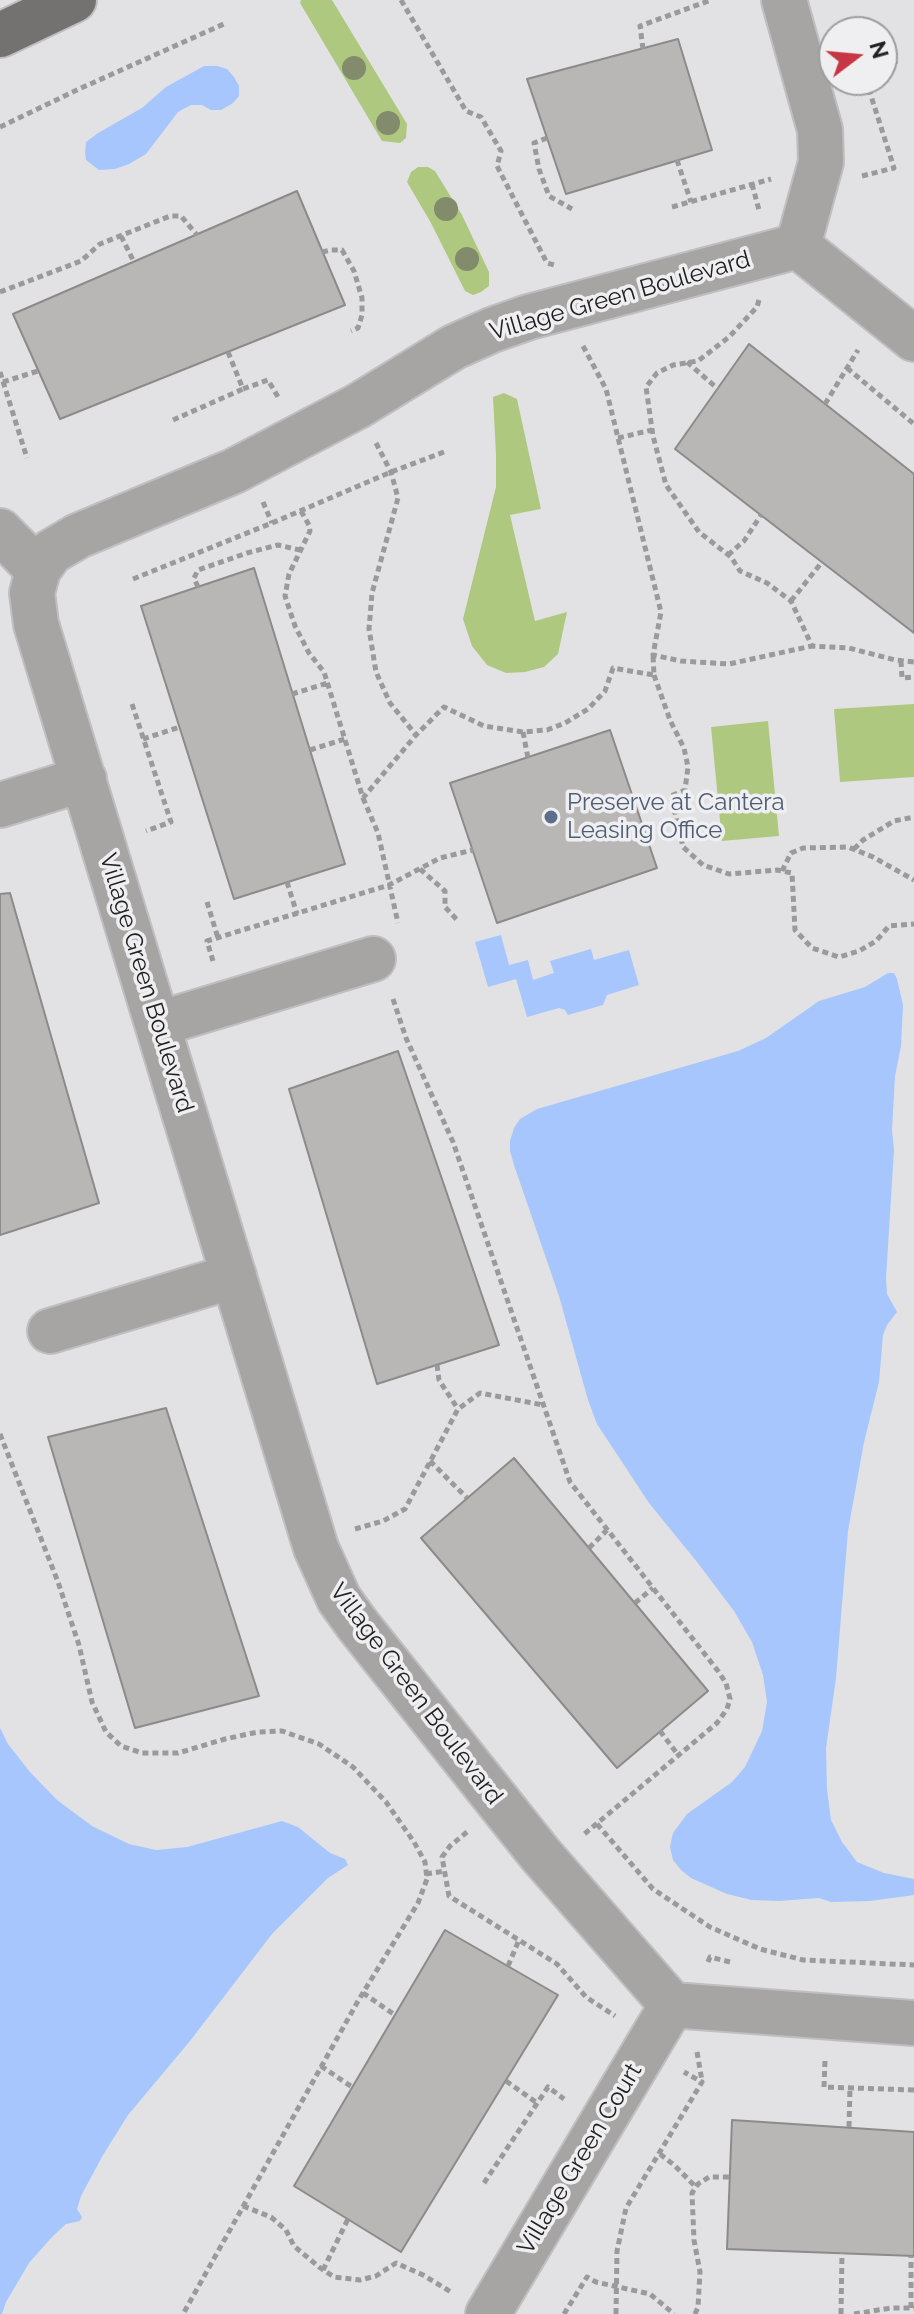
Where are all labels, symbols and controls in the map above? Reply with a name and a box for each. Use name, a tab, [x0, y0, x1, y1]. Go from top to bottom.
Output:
north arrow	[818, 16, 898, 96]
text: N	[864, 38, 894, 62]
street label: Village Green Boulevard	[486, 245, 754, 347]
place label: Preserve at Cantera Leasing Office	[567, 789, 785, 845]
marker: Preserve at Cantera Leasing Office	[542, 808, 560, 826]
street label: Village Green Boulevard	[93, 850, 199, 1116]
street label: Village Green Boulevard	[323, 1578, 509, 1810]
street label: Village Green Court	[512, 2058, 648, 2260]

